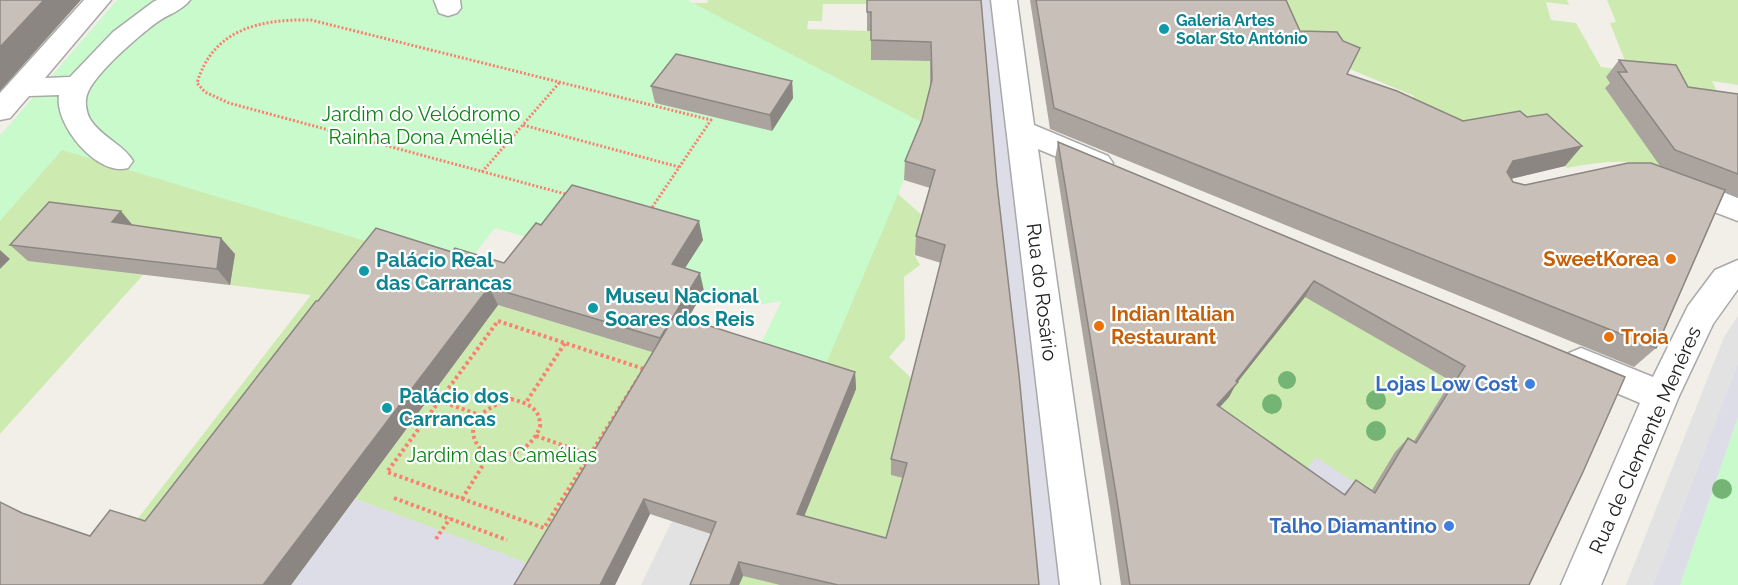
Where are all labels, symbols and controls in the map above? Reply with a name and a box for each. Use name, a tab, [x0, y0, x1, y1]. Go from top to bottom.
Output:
place label: Galeria Artes Solar Sto António	[1176, 11, 1308, 48]
marker: Galeria Artes Solar Sto António	[1157, 22, 1171, 36]
park label: Jardim do Velódromo Rainha Dona Amélia	[322, 102, 520, 149]
street label: Rua do Rosário	[1022, 222, 1062, 362]
place label: SweetKorea	[1543, 247, 1659, 271]
place label: Palácio Real das Carrancas	[376, 248, 512, 295]
marker: SweetKorea	[1664, 252, 1678, 266]
marker: Palácio Real das Carrancas	[357, 264, 371, 278]
place label: Museu Nacional Soares dos Reis	[605, 284, 759, 331]
marker: Museu Nacional Soares dos Reis	[586, 301, 600, 315]
place label: Indian Italian Restaurant	[1111, 302, 1235, 349]
marker: Indian Italian Restaurant	[1092, 319, 1106, 333]
street label: Rua de Clemente Menéres	[1584, 322, 1706, 558]
place label: Troia	[1621, 325, 1669, 349]
marker: Troia	[1602, 330, 1616, 344]
place label: Lojas Low Cost	[1375, 372, 1518, 396]
marker: Lojas Low Cost	[1523, 377, 1537, 391]
place label: Palácio dos Carrancas	[399, 384, 509, 431]
marker: Palácio dos Carrancas	[380, 401, 394, 415]
park label: Jardim das Camélias	[407, 443, 597, 467]
place label: Talho Diamantino	[1270, 514, 1437, 538]
marker: Talho Diamantino	[1442, 519, 1456, 533]

